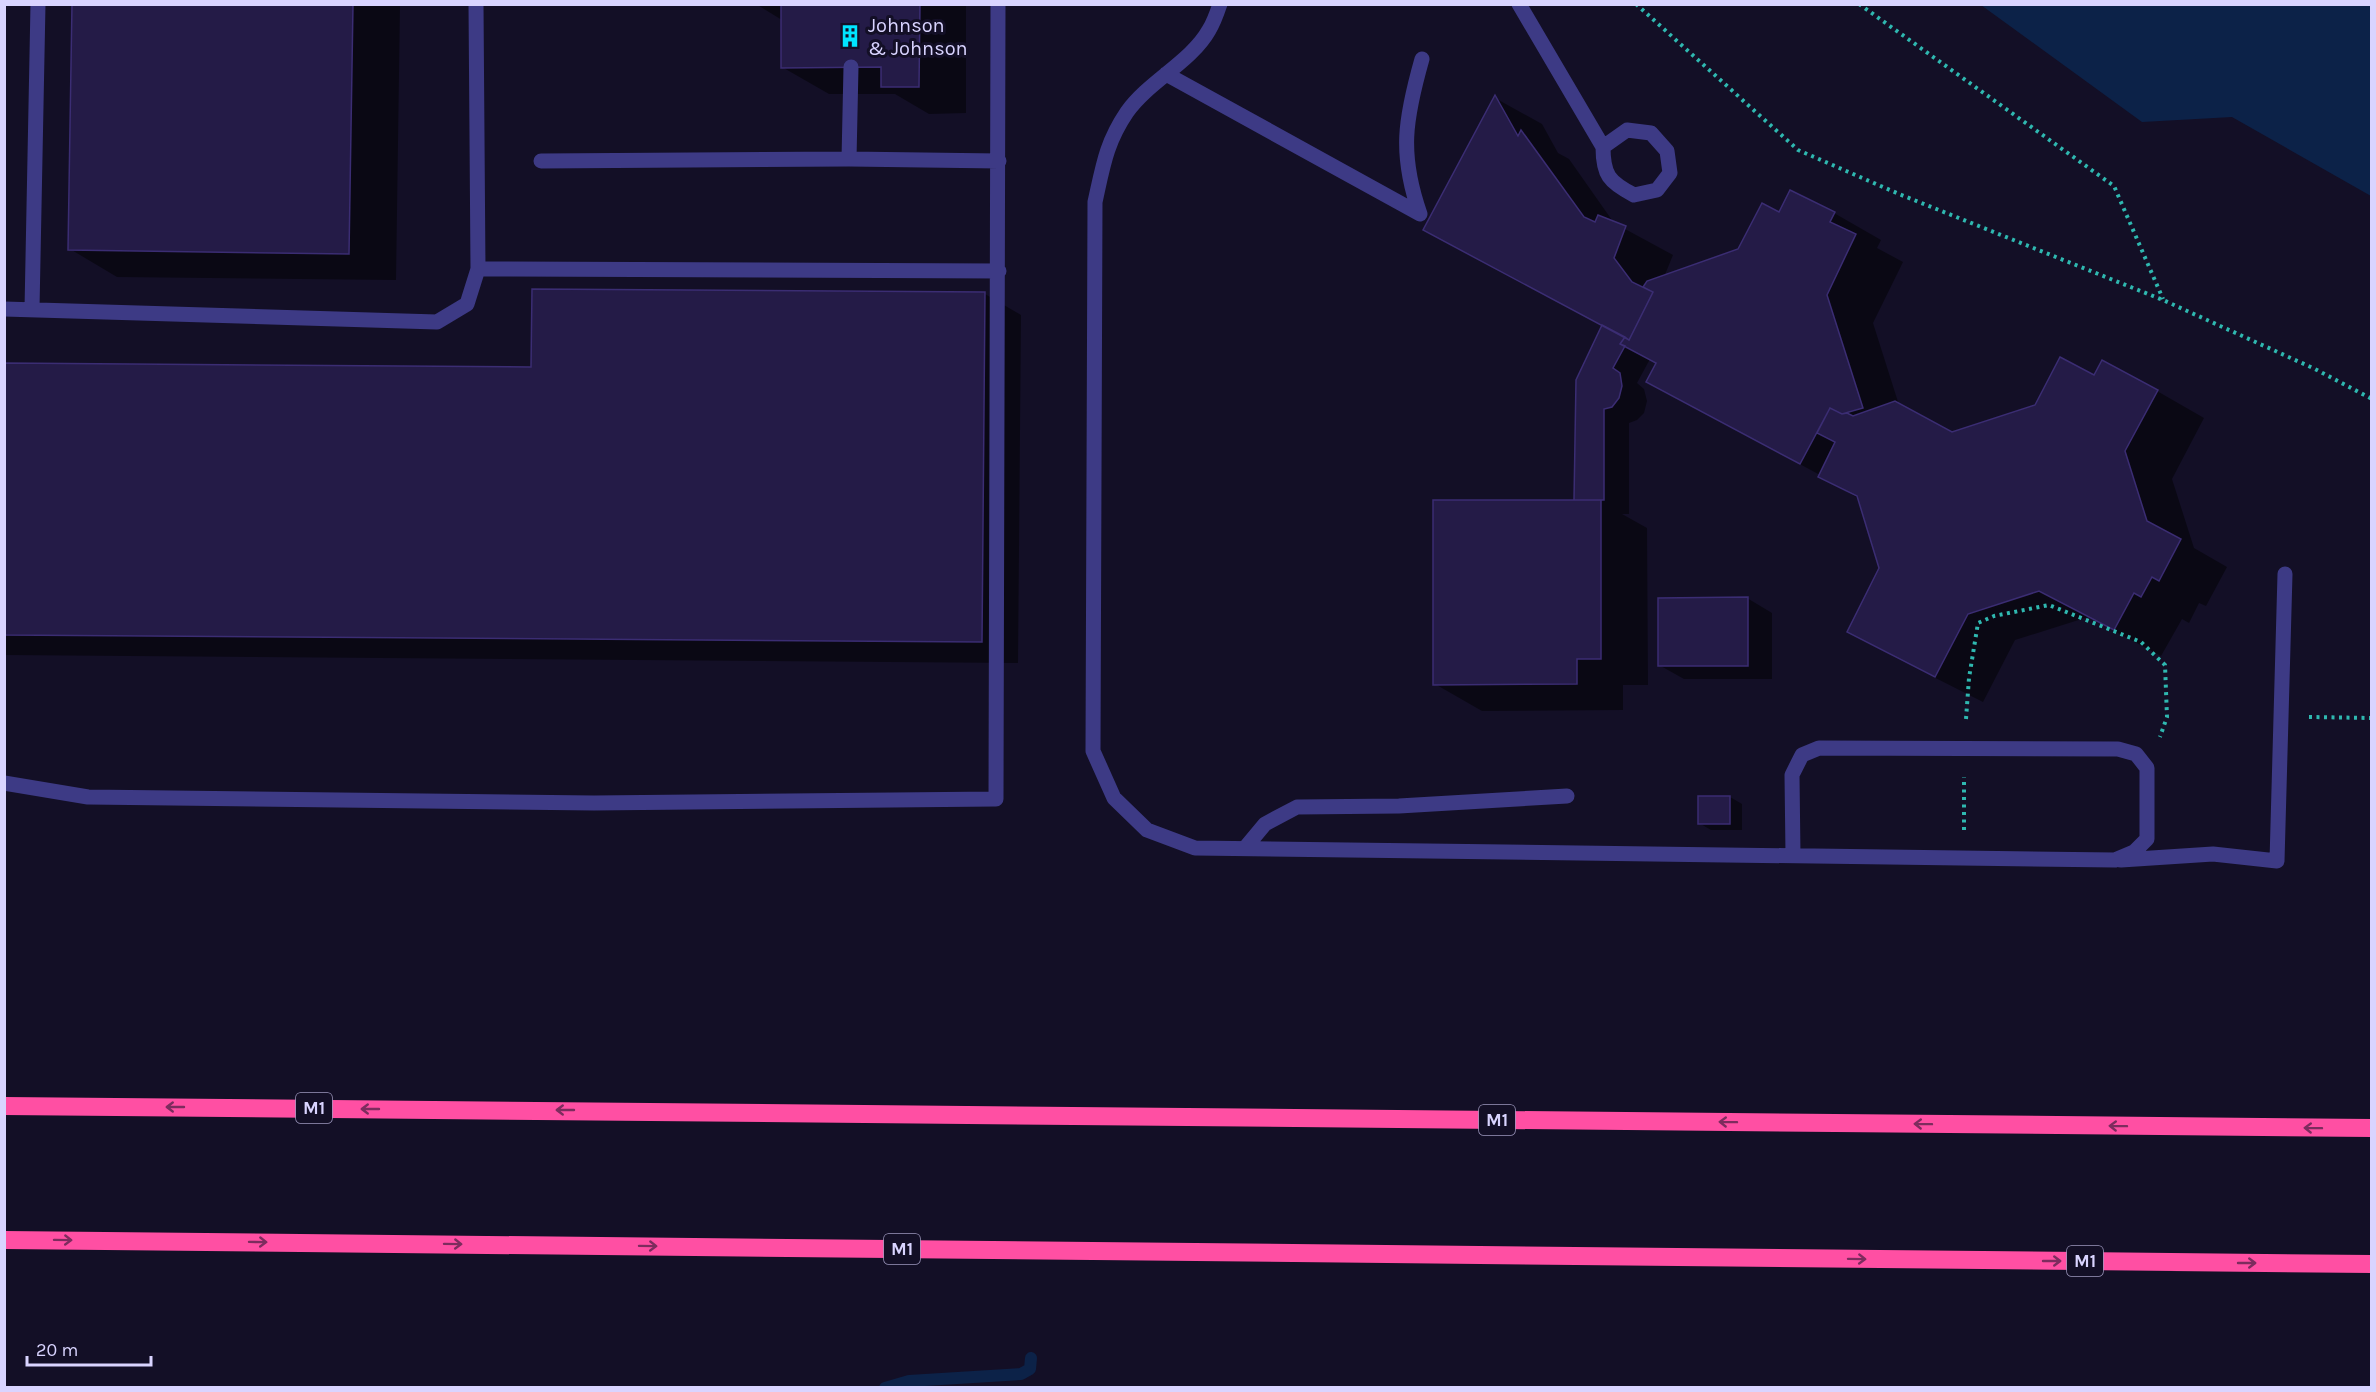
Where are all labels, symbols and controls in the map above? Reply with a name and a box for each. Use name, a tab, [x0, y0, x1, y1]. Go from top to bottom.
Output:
place label: Johnson & Johnson	[868, 14, 968, 60]
building icon: Johnson & Johnson	[837, 23, 863, 49]
road number: M1	[296, 1093, 332, 1123]
one-way arrow	[165, 1102, 185, 1113]
one-way arrow	[360, 1103, 380, 1115]
one-way arrow	[555, 1104, 575, 1116]
road number: M1	[1479, 1105, 1515, 1135]
one-way arrow	[1719, 1116, 1739, 1128]
one-way arrow	[1914, 1118, 1934, 1130]
one-way arrow	[2109, 1120, 2129, 1132]
one-way arrow	[2304, 1122, 2324, 1134]
one-way arrow	[52, 1234, 72, 1246]
road number: M1	[884, 1234, 920, 1264]
one-way arrow	[247, 1236, 267, 1248]
one-way arrow	[442, 1238, 462, 1250]
one-way arrow	[637, 1241, 657, 1252]
road number: M1	[2067, 1246, 2103, 1276]
one-way arrow	[1847, 1253, 1867, 1265]
one-way arrow	[2042, 1255, 2062, 1267]
one-way arrow	[2237, 1257, 2257, 1269]
scale bar	[27, 1329, 152, 1367]
text: 20 m	[36, 1339, 78, 1361]

